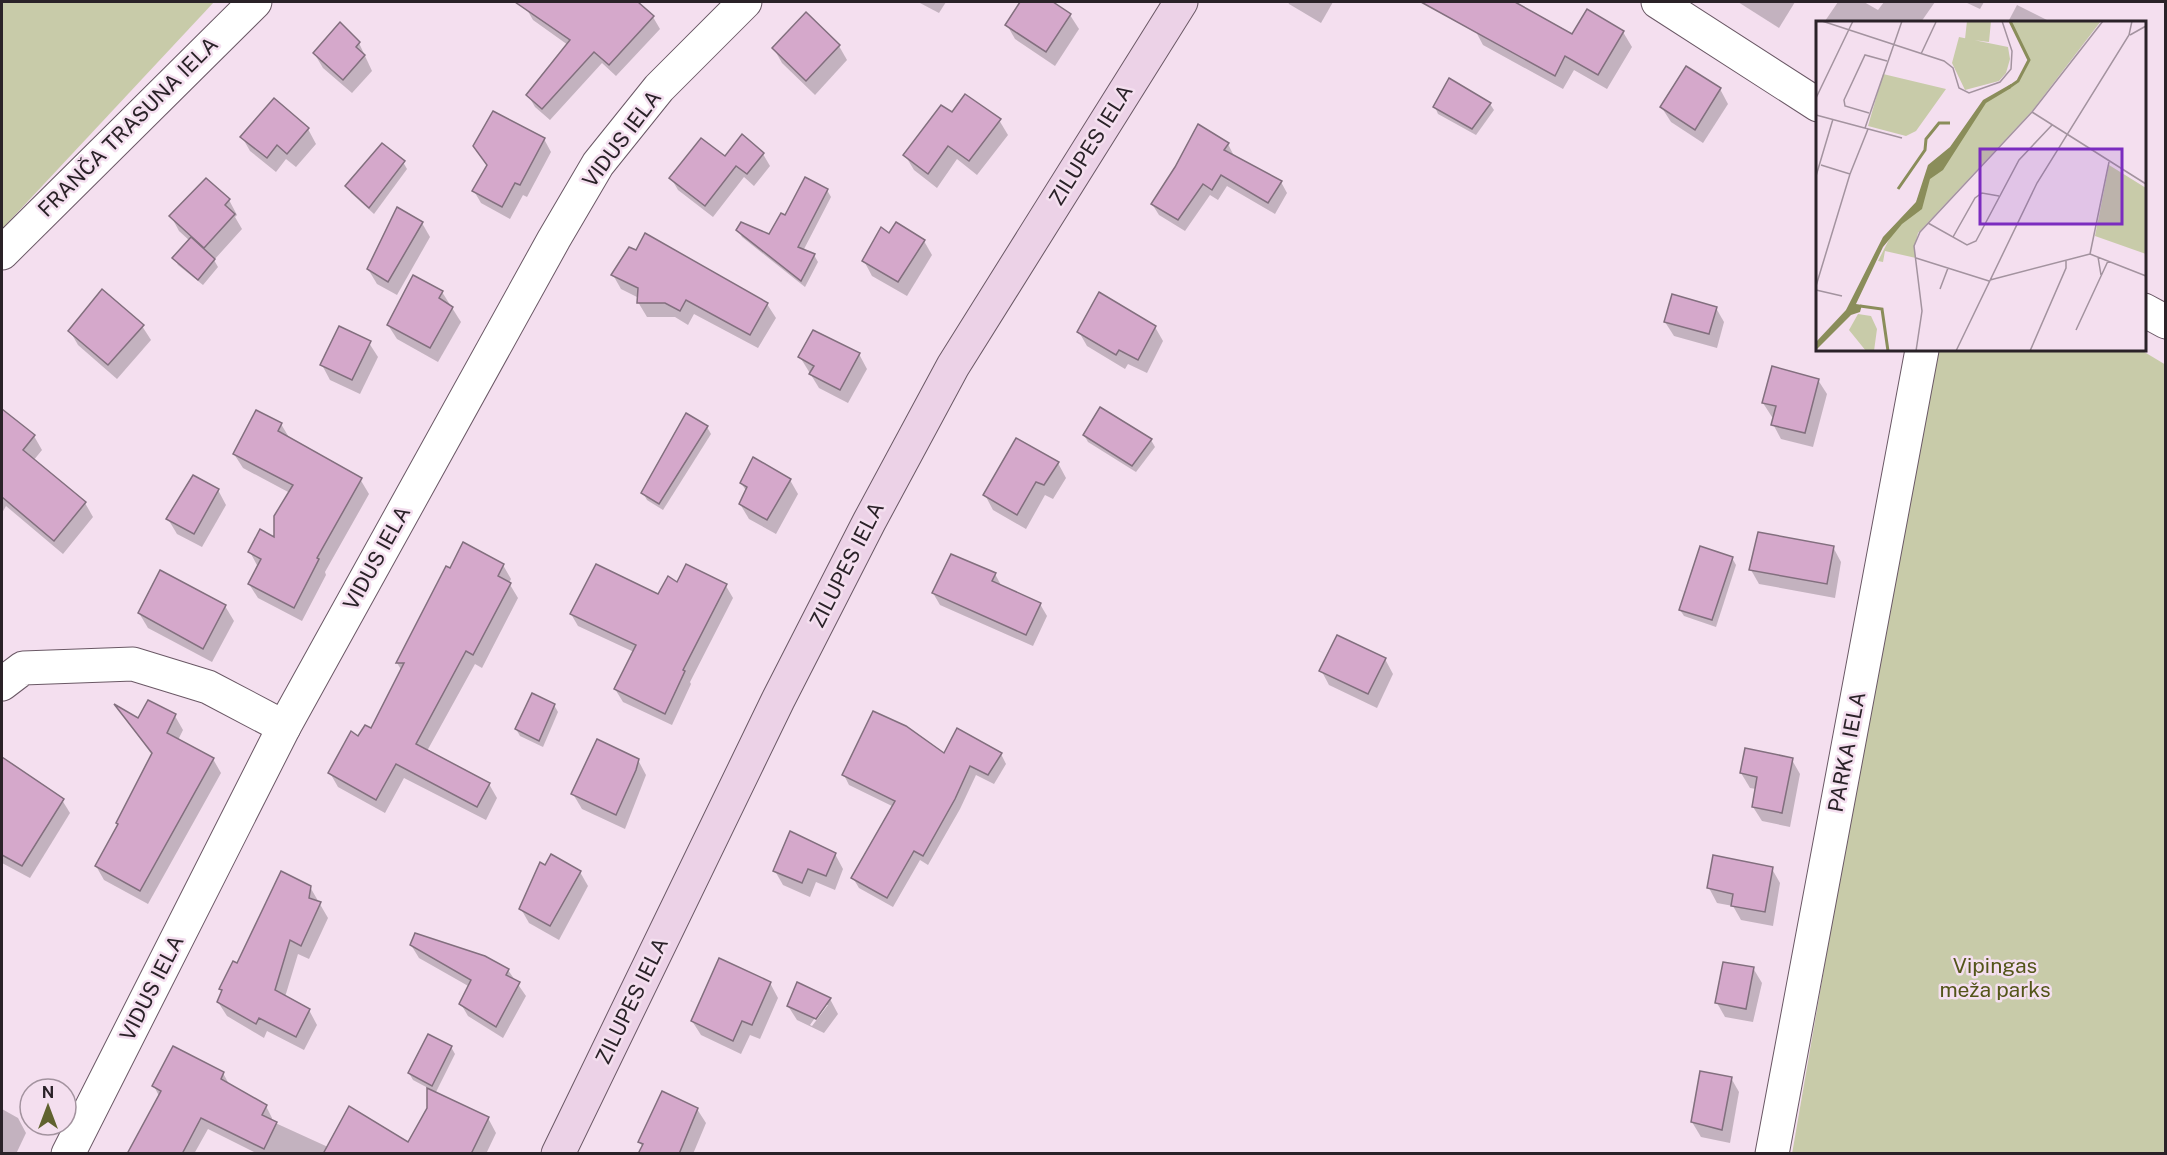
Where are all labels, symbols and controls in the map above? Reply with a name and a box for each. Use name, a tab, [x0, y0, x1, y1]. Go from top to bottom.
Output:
inset map	[1816, 21, 2146, 351]
street label: FRANČA TRASUNA IELA	[32, 31, 223, 222]
street label: ZILUPES IELA	[1043, 80, 1138, 210]
street label: VIDUS IELA	[577, 85, 666, 192]
street label: ZILUPES IELA	[804, 498, 889, 632]
street label: VIDUS IELA	[338, 501, 415, 614]
street label: PARKA IELA	[1823, 689, 1870, 814]
street label: VIDUS IELA	[114, 931, 189, 1045]
street label: ZILUPES IELA	[590, 933, 673, 1068]
park label: Vipingas meža parks	[1939, 953, 2051, 1002]
north arrow	[18, 1077, 78, 1137]
text: N	[42, 1083, 54, 1102]

